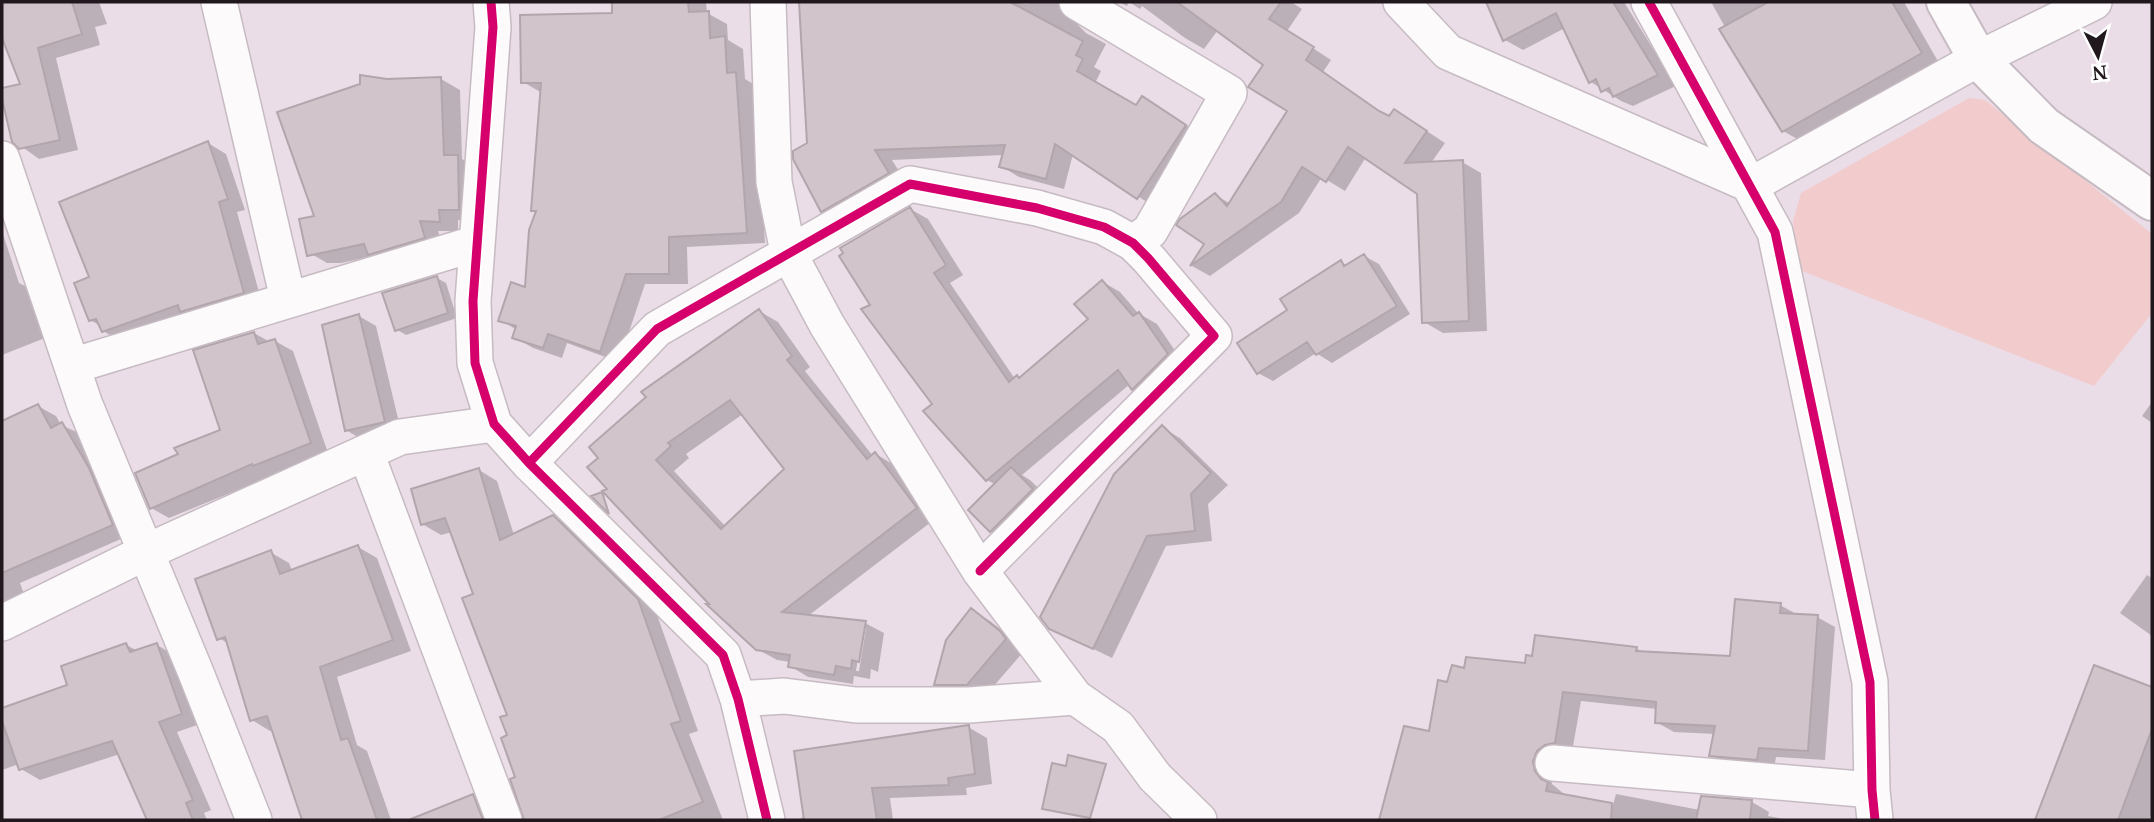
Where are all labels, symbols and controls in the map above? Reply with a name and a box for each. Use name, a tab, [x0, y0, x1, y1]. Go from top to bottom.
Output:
north arrow	[2063, 21, 2133, 91]
text: N	[2091, 59, 2109, 87]

